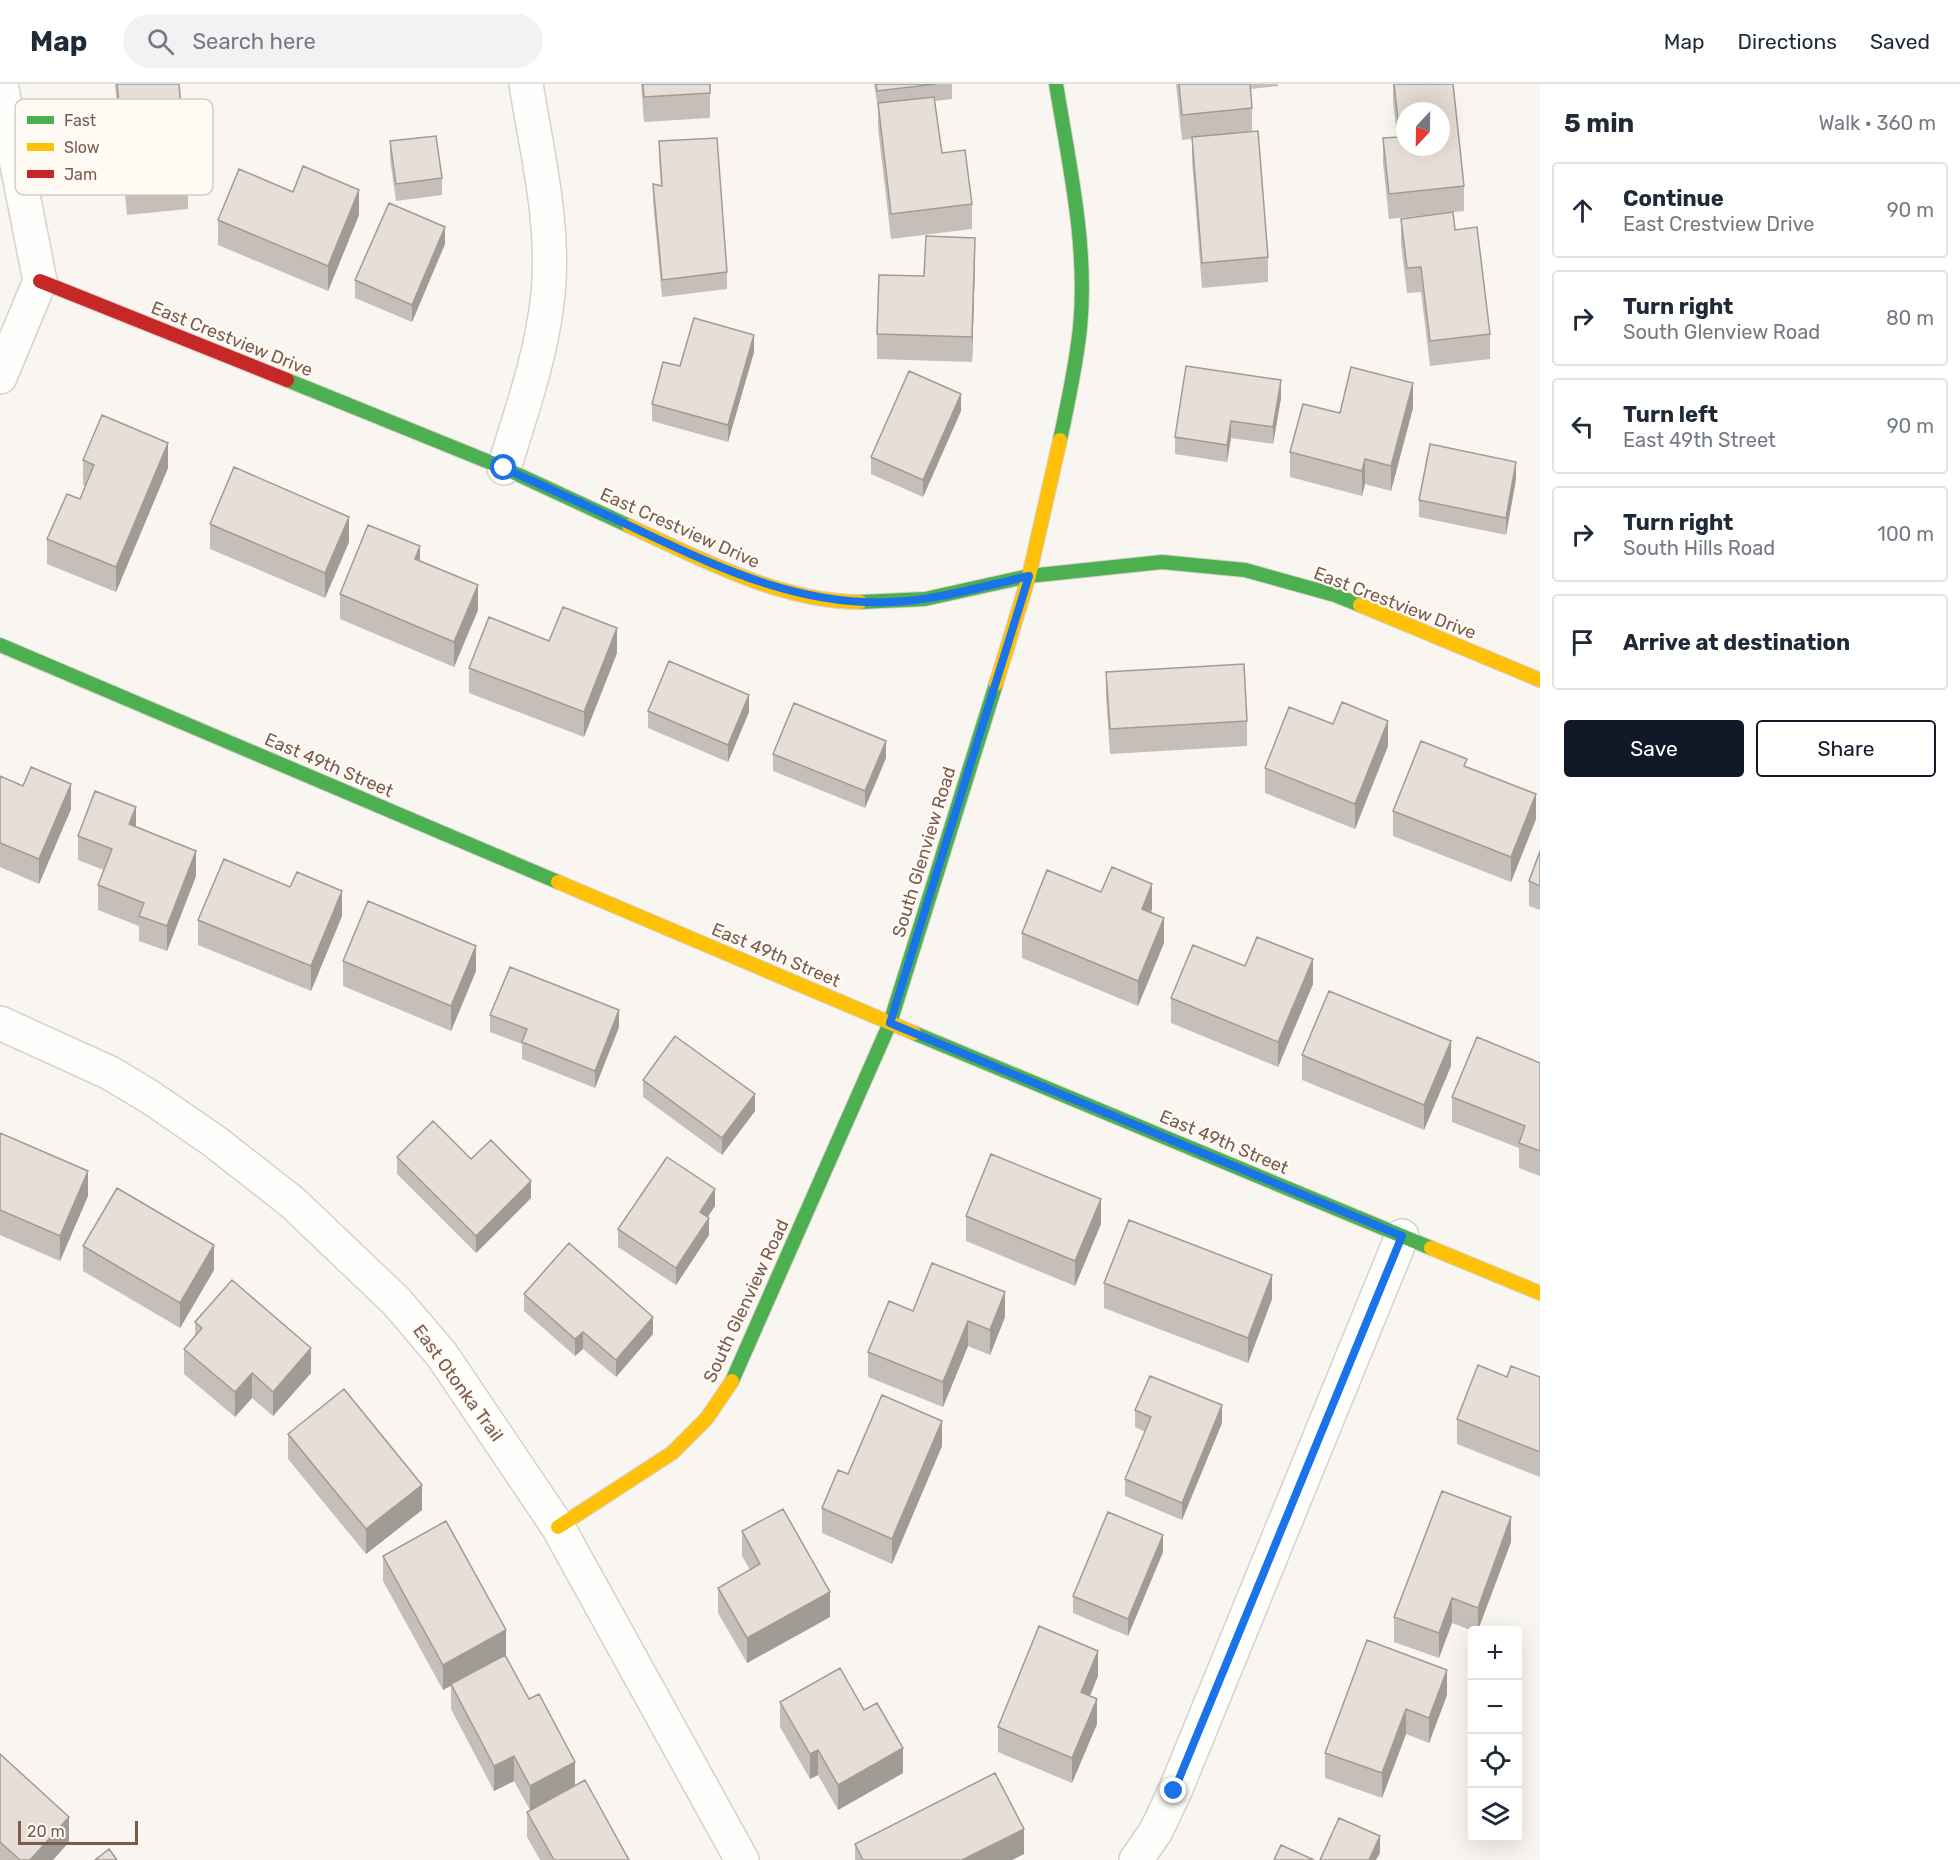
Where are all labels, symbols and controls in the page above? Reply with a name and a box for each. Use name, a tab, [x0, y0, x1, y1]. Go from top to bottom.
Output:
search box	[123, 14, 543, 68]
text: Map	[30, 25, 87, 58]
icon: search	[144, 25, 177, 58]
text: Search here	[192, 28, 316, 55]
text: Map	[1664, 29, 1705, 54]
text: Directions	[1738, 29, 1837, 54]
text: Saved	[1870, 29, 1930, 54]
legend	[15, 99, 213, 195]
north arrow	[1396, 102, 1450, 156]
text: 5 min	[1564, 108, 1634, 139]
text: Fast	[64, 111, 96, 130]
text: Walk · 360 m	[1819, 111, 1936, 135]
text: Slow	[64, 138, 100, 157]
text: Jam	[64, 165, 97, 184]
text: Continue	[1623, 185, 1724, 212]
icon: ahead	[1566, 194, 1599, 227]
text: 90 m	[1887, 198, 1934, 222]
text: East Crestview Drive	[1623, 212, 1814, 236]
text: Turn right	[1623, 293, 1733, 320]
street label: East Crestview Drive	[148, 297, 316, 381]
icon: right	[1566, 302, 1599, 335]
text: 80 m	[1886, 306, 1934, 330]
text: South Glenview Road	[1623, 320, 1820, 344]
text: Turn left	[1623, 401, 1718, 428]
icon: left	[1566, 410, 1599, 443]
text: 90 m	[1887, 414, 1934, 438]
text: East 49th Street	[1623, 428, 1776, 452]
route start	[490, 454, 516, 480]
street label: East Crestview Drive	[597, 483, 763, 573]
text: Turn right	[1623, 509, 1733, 536]
icon: right	[1566, 518, 1599, 551]
text: 100 m	[1877, 522, 1934, 546]
text: South Hills Road	[1623, 536, 1775, 560]
street label: East Crestview Drive	[1311, 562, 1479, 644]
icon: arrive	[1566, 626, 1599, 659]
text: Arrive at destination	[1623, 629, 1850, 656]
button: Save	[1564, 720, 1744, 777]
button: Share	[1756, 720, 1936, 777]
street label: East 49th Street	[261, 728, 397, 802]
street label: South Glenview Road	[888, 764, 960, 940]
street label: East 49th Street	[708, 918, 844, 992]
street label: East 49th Street	[1156, 1105, 1292, 1179]
street label: South Glenview Road	[699, 1216, 793, 1386]
street label: East Otonka Trail	[408, 1320, 508, 1446]
map controls	[1468, 1626, 1522, 1842]
button: +	[1468, 1626, 1522, 1680]
button: −	[1468, 1680, 1522, 1734]
button: locate	[1468, 1734, 1522, 1788]
route end	[1160, 1777, 1186, 1803]
button: layers	[1468, 1788, 1522, 1842]
scale bar	[18, 1818, 138, 1846]
text: 20 m	[27, 1822, 65, 1841]

